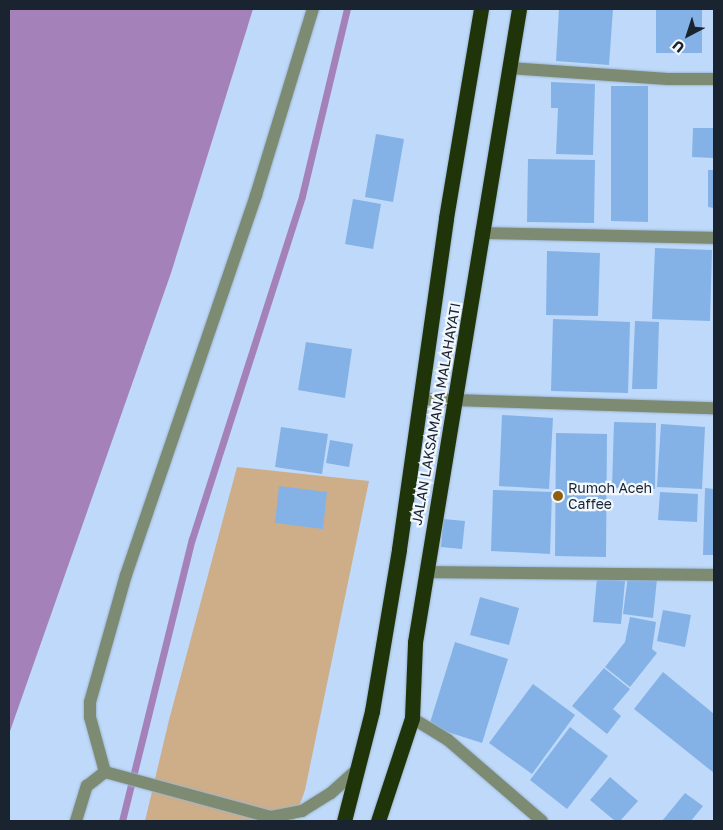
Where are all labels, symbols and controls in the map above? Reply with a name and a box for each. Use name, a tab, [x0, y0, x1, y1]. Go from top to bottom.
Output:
north arrow	[663, 10, 713, 60]
text: U	[669, 37, 687, 57]
street label: JALAN LAKSAMANA MALAHAYATI	[408, 301, 464, 527]
place label: Rumoh Aceh Caffee	[568, 480, 652, 512]
marker: Rumoh Aceh Caffee	[552, 490, 564, 502]

